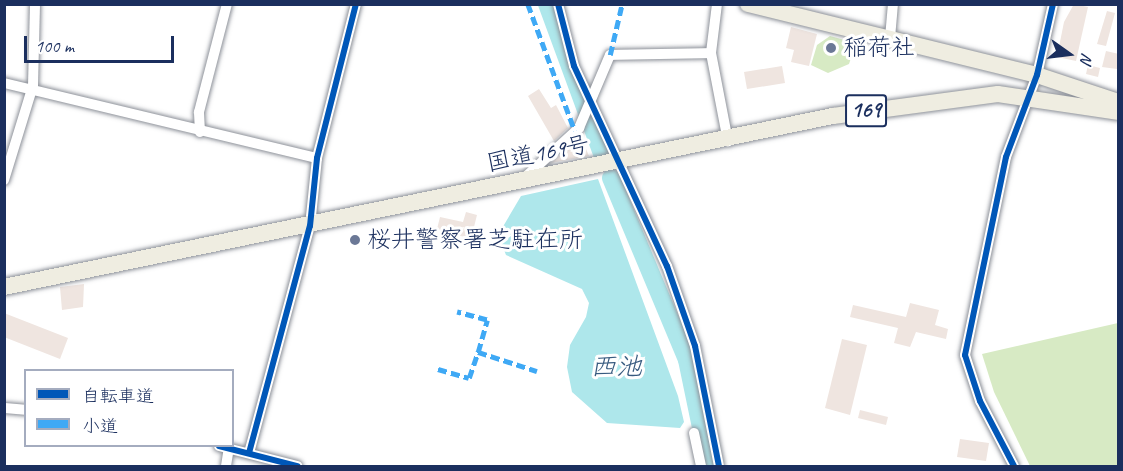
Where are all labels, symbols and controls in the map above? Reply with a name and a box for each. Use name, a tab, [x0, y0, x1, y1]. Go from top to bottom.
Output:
scale bar	[27, 24, 177, 62]
north arrow	[1039, 24, 1099, 84]
place label: 稲荷社	[843, 34, 915, 62]
text: 100 m	[35, 35, 74, 57]
marker: 稲荷社	[824, 41, 838, 55]
text: N	[1076, 51, 1097, 66]
road number: 169	[845, 92, 887, 130]
street label: 国道169号	[484, 130, 592, 178]
place label: 桜井警察署芝駐在所	[367, 226, 583, 254]
marker: 桜井警察署芝駐在所	[348, 233, 362, 247]
water label: 西池	[590, 351, 642, 383]
legend	[24, 369, 234, 447]
text: 自転車道	[82, 385, 154, 407]
text: 小道	[82, 415, 118, 437]

